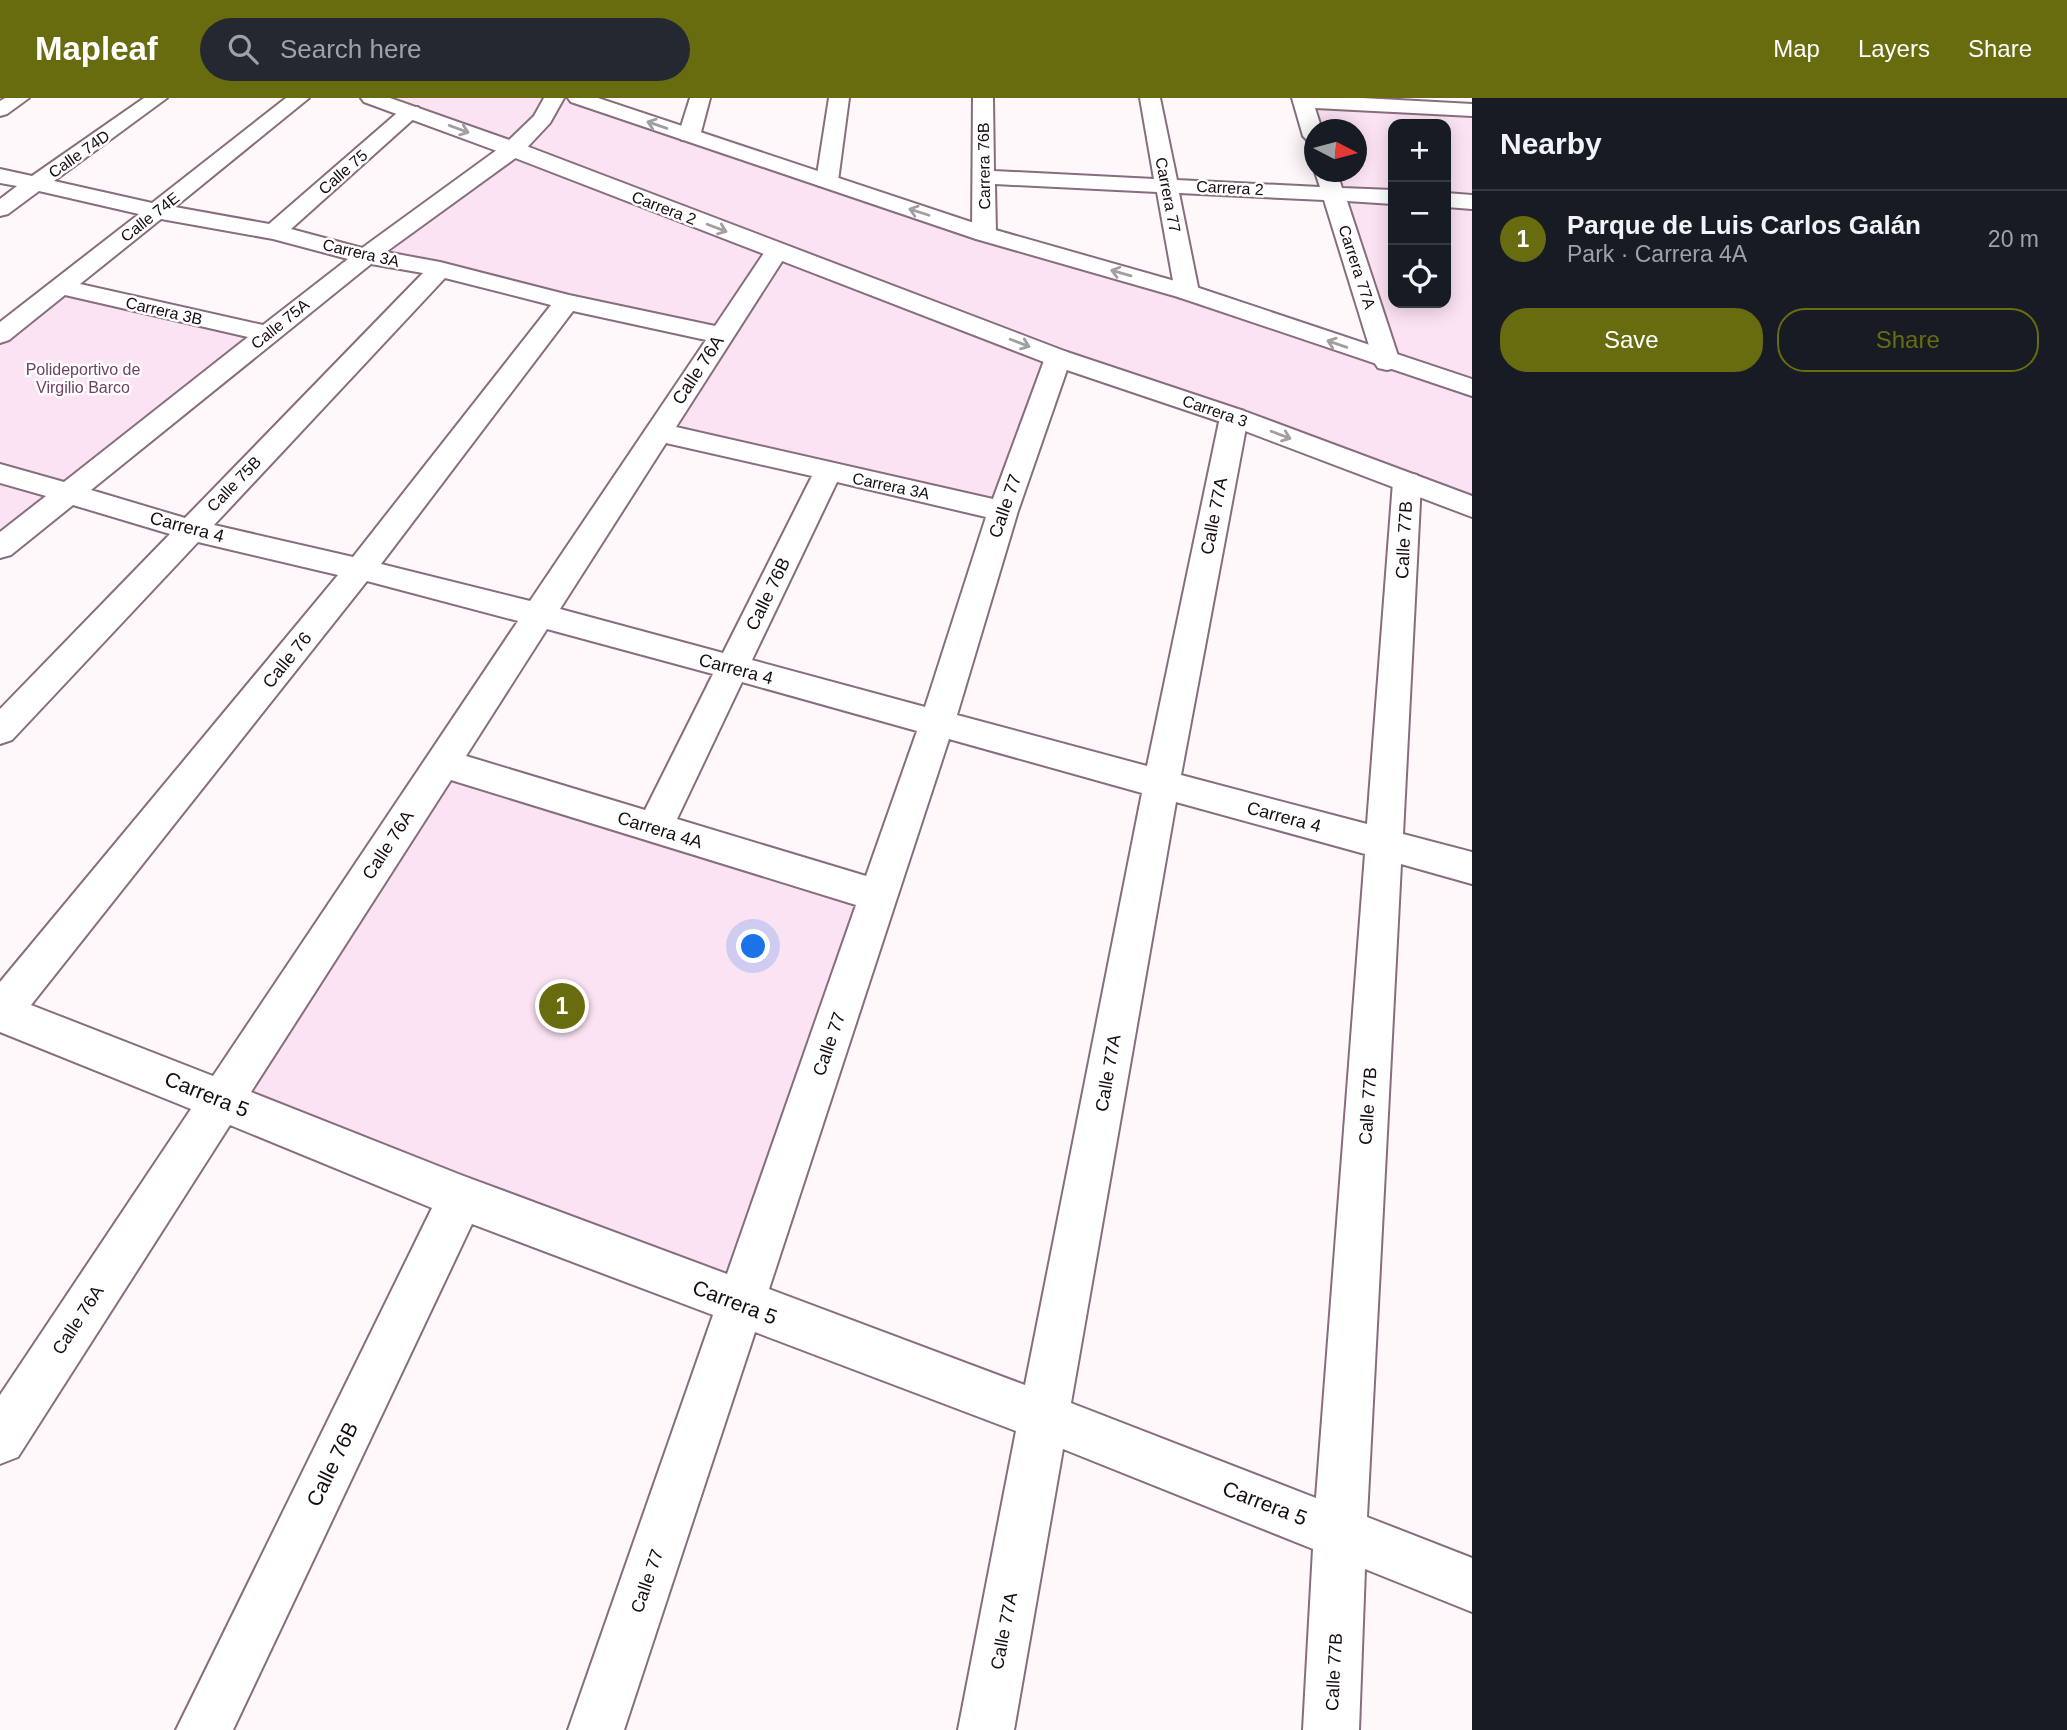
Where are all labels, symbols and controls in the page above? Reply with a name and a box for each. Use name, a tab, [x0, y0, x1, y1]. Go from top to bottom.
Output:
search box	[200, 18, 690, 81]
text: Mapleaf	[35, 30, 158, 67]
icon: search	[224, 30, 262, 68]
text: Search here	[280, 34, 422, 64]
text: Map	[1773, 35, 1820, 62]
text: Layers	[1858, 35, 1930, 62]
text: Share	[1968, 35, 2032, 62]
one-way arrow	[646, 118, 668, 131]
north arrow	[1304, 119, 1367, 182]
map controls	[1388, 119, 1451, 308]
button: +	[1388, 119, 1451, 182]
street label: Carrera 76B	[975, 122, 993, 210]
one-way arrow	[447, 123, 469, 136]
street label: Calle 74D	[45, 127, 113, 181]
text: Nearby	[1500, 127, 1602, 160]
street label: Calle 75	[315, 146, 371, 198]
street label: Carrera 77	[1152, 156, 1184, 234]
street label: Carrera 2	[1196, 178, 1264, 198]
button: −	[1388, 182, 1451, 245]
street label: Carrera 2	[629, 188, 699, 228]
street label: Calle 74E	[117, 189, 183, 245]
one-way arrow	[909, 205, 931, 217]
text: Parque de Luis Carlos Galán	[1567, 210, 1921, 240]
one-way arrow	[705, 223, 727, 236]
street label: Carrera 77A	[1335, 223, 1379, 311]
text: 1	[1517, 226, 1529, 252]
text: 20 m	[1988, 226, 2039, 252]
street label: Carrera 3A	[321, 236, 401, 270]
text: Park · Carrera 4A	[1567, 241, 1747, 267]
button: locate	[1388, 245, 1451, 308]
one-way arrow	[1111, 266, 1133, 279]
street label: Carrera 3B	[124, 294, 204, 328]
street label: Calle 75A	[248, 295, 313, 352]
button: Save	[1500, 308, 1763, 372]
button: Share	[1777, 308, 2039, 372]
street label: Calle 76A	[668, 332, 728, 408]
one-way arrow	[1327, 337, 1349, 349]
one-way arrow	[1009, 338, 1031, 350]
park label: Polideportivo de Virgilio Barco	[26, 361, 140, 396]
street label: Carrera 3	[1180, 392, 1250, 430]
one-way arrow	[1269, 429, 1291, 442]
street label: Calle 75B	[204, 453, 264, 515]
street label: Carrera 3A	[851, 470, 931, 503]
street label: Calle 77	[985, 472, 1025, 540]
street label: Calle 77A	[1197, 476, 1231, 556]
street label: Calle 77B	[1392, 501, 1416, 579]
street label: Carrera 4	[148, 508, 226, 546]
street label: Calle 76B	[742, 555, 794, 633]
street label: Calle 76	[258, 628, 316, 692]
street label: Carrera 4	[697, 650, 775, 688]
street label: Carrera 4	[1245, 798, 1323, 836]
street label: Calle 76A	[358, 807, 418, 883]
street label: Carrera 4A	[615, 808, 705, 852]
your location	[736, 929, 770, 963]
pin: 1	[539, 980, 585, 1032]
street label: Calle 77	[809, 1010, 849, 1078]
street label: Calle 77A	[1091, 1033, 1125, 1113]
street label: Calle 77B	[1355, 1066, 1381, 1146]
street label: Carrera 5	[162, 1067, 252, 1121]
street label: Carrera 5	[689, 1275, 781, 1329]
street label: Calle 76A	[48, 1282, 108, 1358]
street label: Calle 76B	[302, 1418, 362, 1510]
street label: Carrera 5	[1219, 1476, 1311, 1530]
street label: Calle 77	[627, 1547, 667, 1615]
street label: Calle 77A	[987, 1591, 1021, 1671]
street label: Calle 77B	[1322, 1633, 1346, 1711]

